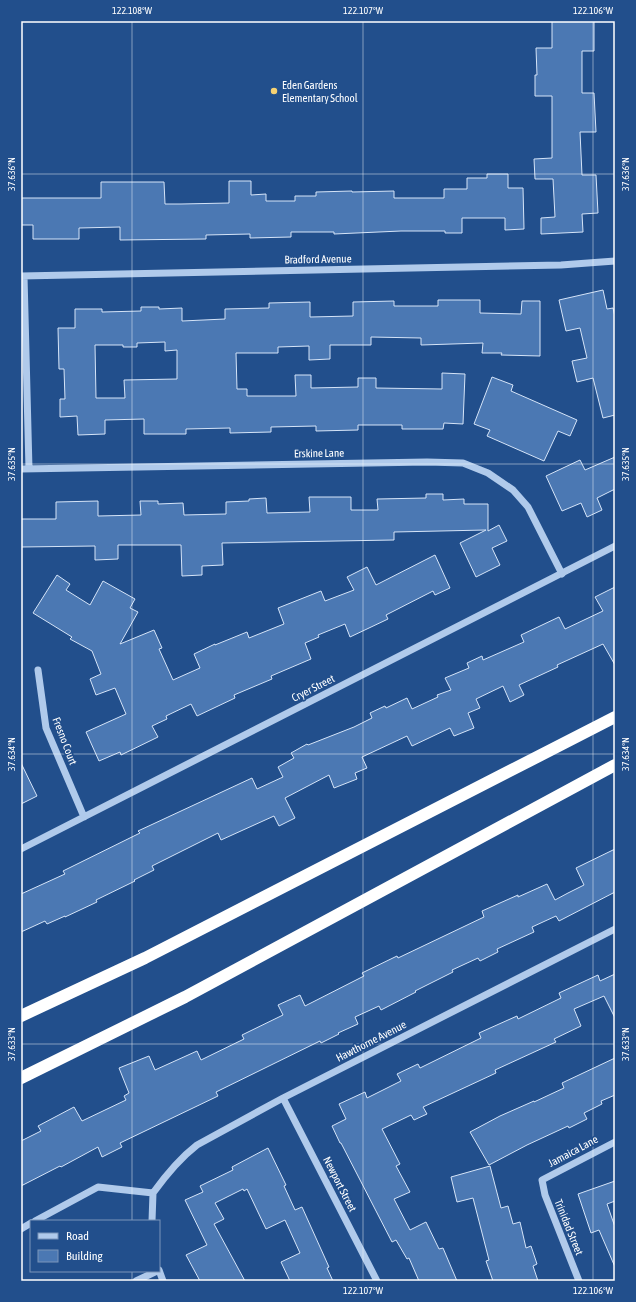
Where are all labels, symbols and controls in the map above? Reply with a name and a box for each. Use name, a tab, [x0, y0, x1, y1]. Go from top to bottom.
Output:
text: 122.108°W	[112, 5, 153, 16]
text: 122.107°W	[343, 5, 384, 16]
text: 122.106°W	[573, 5, 614, 16]
place label: Eden Gardens Elementary School	[282, 79, 358, 104]
marker: Eden Gardens Elementary School	[269, 86, 279, 96]
text: 37.636°N	[6, 157, 17, 191]
text: 37.636°N	[620, 157, 631, 191]
street label: Bradford Avenue	[284, 252, 352, 266]
text: 37.635°N	[6, 447, 17, 481]
street label: Erskine Lane	[294, 447, 344, 459]
text: 37.635°N	[620, 447, 631, 481]
street label: Cryer Street	[290, 672, 336, 704]
street label: Fresno Court	[50, 715, 80, 767]
text: 37.634°N	[6, 737, 17, 771]
text: 37.634°N	[620, 737, 631, 771]
street label: Hawthorne Avenue	[334, 1018, 408, 1064]
text: 37.633°N	[6, 1027, 17, 1061]
text: 37.633°N	[620, 1027, 631, 1061]
street label: Jamaica Lane	[546, 1133, 600, 1169]
street label: Newport Street	[321, 1154, 359, 1214]
street label: Trinidad Street	[552, 1197, 586, 1257]
legend	[30, 1220, 160, 1272]
text: Road	[66, 1229, 89, 1243]
text: Building	[66, 1249, 104, 1263]
text: 122.107°W	[343, 1285, 384, 1296]
text: 122.106°W	[573, 1285, 614, 1296]

